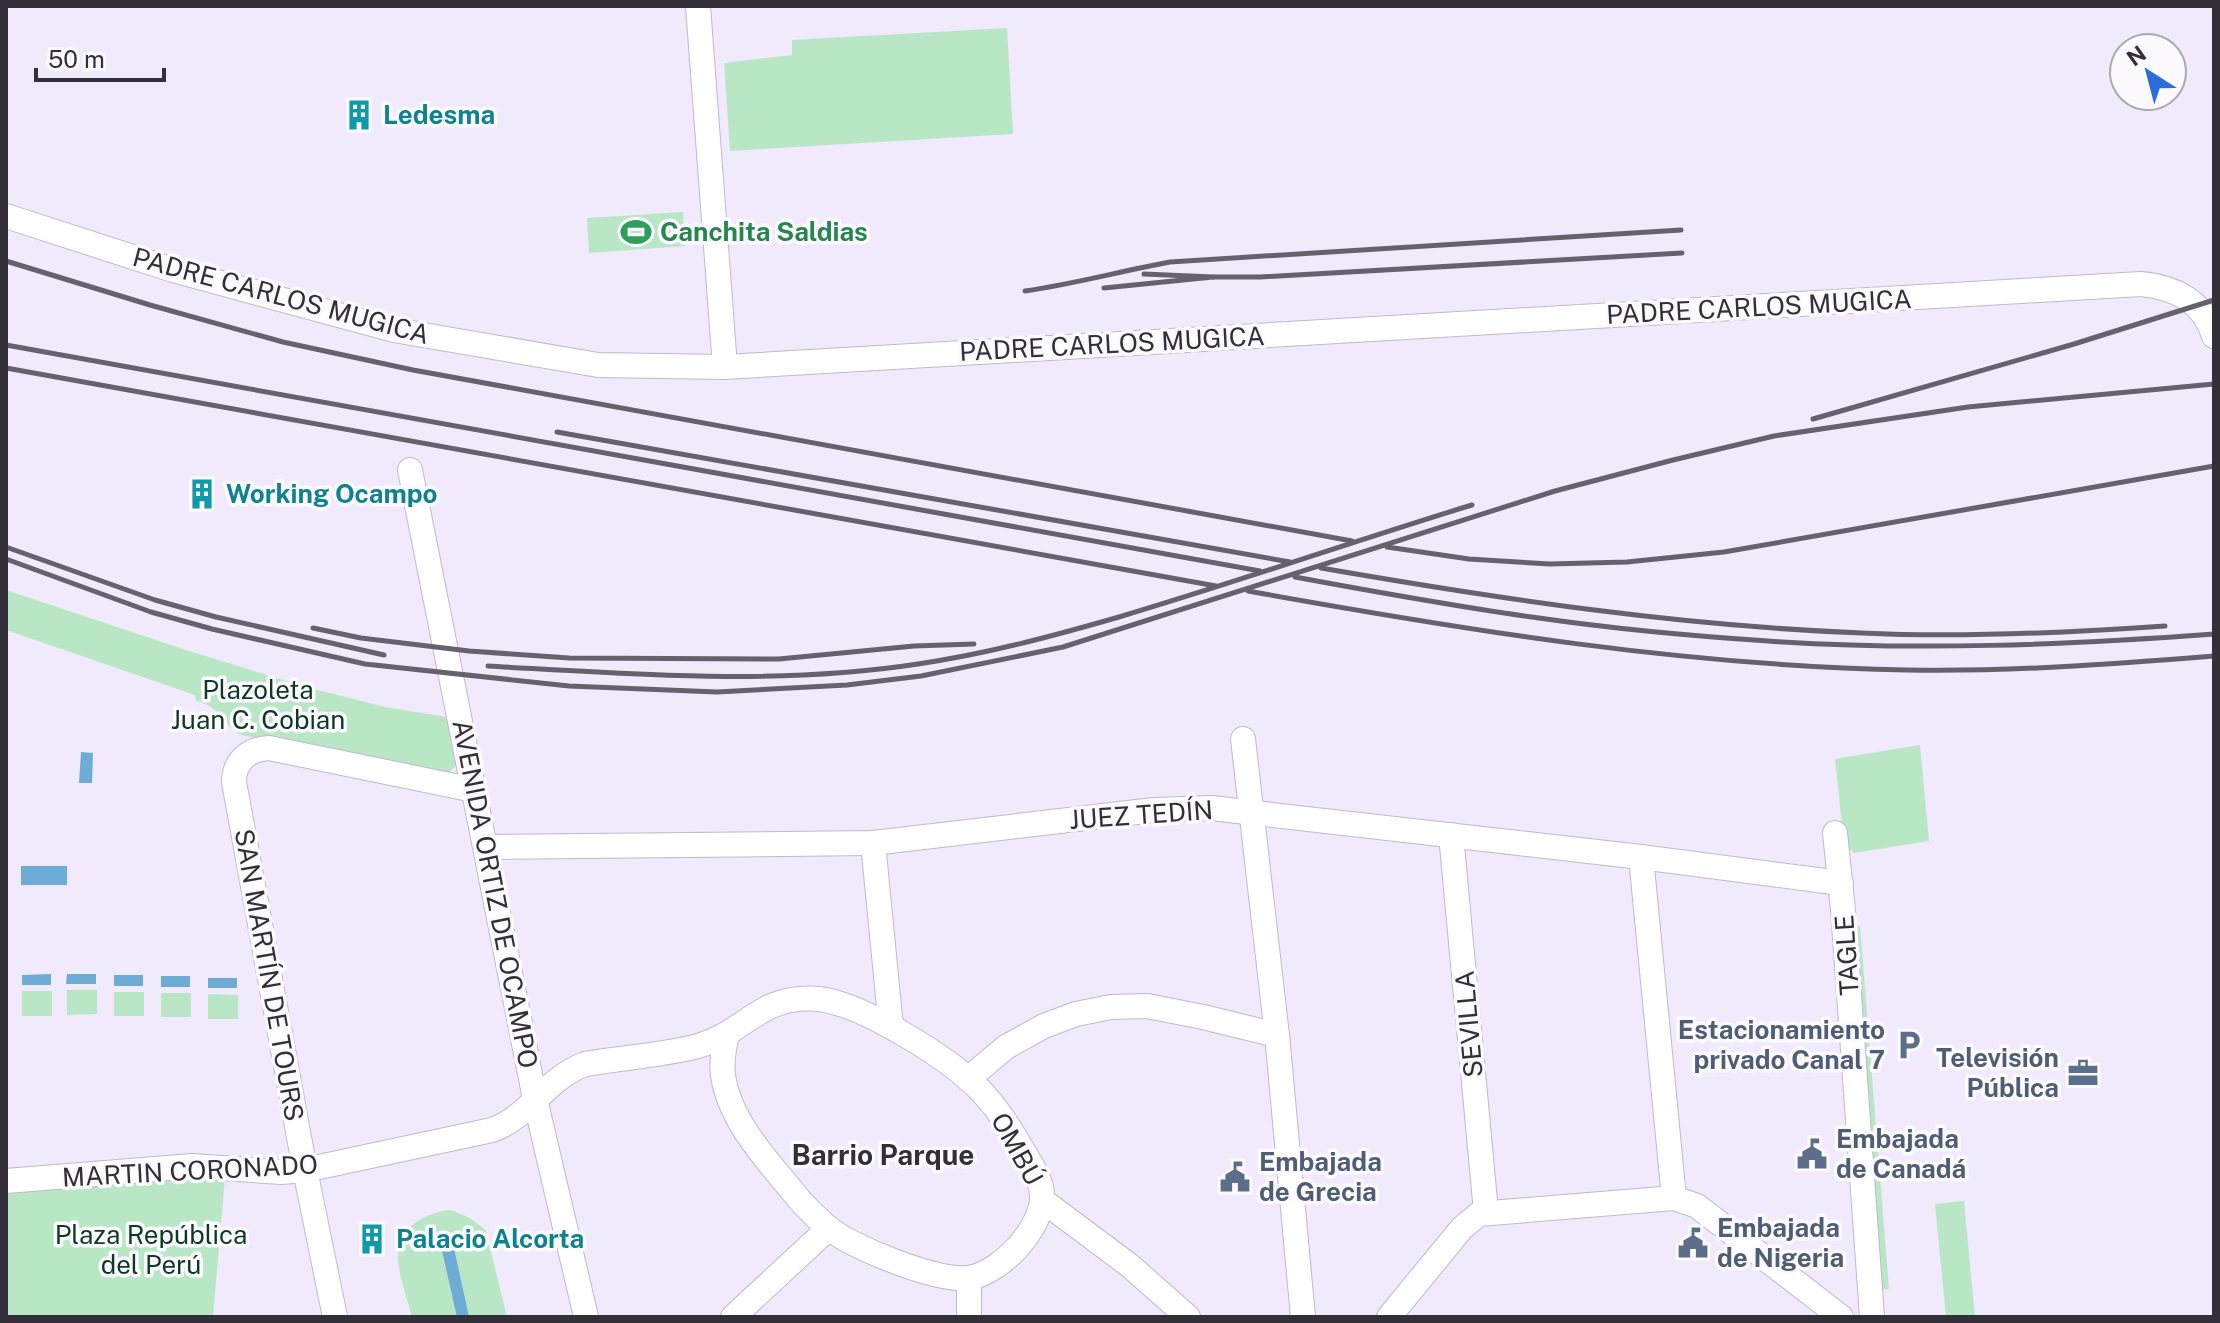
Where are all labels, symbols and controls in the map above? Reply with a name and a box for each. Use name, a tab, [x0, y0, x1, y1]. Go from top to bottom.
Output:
scale bar	[36, 32, 164, 82]
north arrow	[2108, 32, 2188, 112]
text: N	[2122, 40, 2151, 71]
text: 50 m	[48, 45, 105, 73]
building icon: Ledesma	[342, 98, 376, 132]
place label: Ledesma	[383, 99, 495, 130]
sports icon: Canchita Saldias	[619, 215, 653, 249]
place label: Canchita Saldias	[660, 216, 868, 247]
street label: PADRE CARLOS MUGICA	[129, 241, 433, 350]
street label: PADRE CARLOS MUGICA	[1605, 283, 1913, 330]
street label: PADRE CARLOS MUGICA	[958, 320, 1266, 367]
building icon: Working Ocampo	[185, 477, 219, 511]
place label: Working Ocampo	[226, 478, 437, 509]
park label: Plazoleta Juan C. Cobian	[171, 674, 345, 735]
street label: AVENIDA ORTIZ DE OCAMPO	[446, 717, 545, 1071]
street label: JUEZ TEDÍN	[1068, 794, 1214, 835]
street label: SAN MARTÍN DE TOURS	[229, 826, 310, 1123]
street label: TAGLE	[1828, 914, 1865, 996]
street label: SEVILLA	[1448, 969, 1489, 1079]
place label: Estacionamiento privado Canal 7	[1678, 1014, 1885, 1075]
parking icon: Estacionamiento privado Canal 7	[1892, 1028, 1926, 1062]
place label: Televisión Pública	[1936, 1042, 2059, 1103]
office icon: Televisión Pública	[2066, 1056, 2100, 1090]
street label: OMBÚ	[985, 1107, 1050, 1190]
place label: Embajada de Canadá	[1836, 1123, 1966, 1184]
public building icon: Embajada de Canadá	[1795, 1137, 1829, 1171]
district label: Barrio Parque	[792, 1138, 974, 1171]
place label: Embajada de Grecia	[1259, 1146, 1382, 1207]
street label: MARTIN CORONADO	[61, 1148, 319, 1193]
public building icon: Embajada de Grecia	[1218, 1160, 1252, 1194]
place label: Embajada de Nigeria	[1717, 1212, 1844, 1273]
park label: Plaza República del Perú	[55, 1219, 247, 1280]
building icon: Palacio Alcorta	[355, 1222, 389, 1256]
place label: Palacio Alcorta	[396, 1223, 584, 1254]
public building icon: Embajada de Nigeria	[1676, 1226, 1710, 1260]

